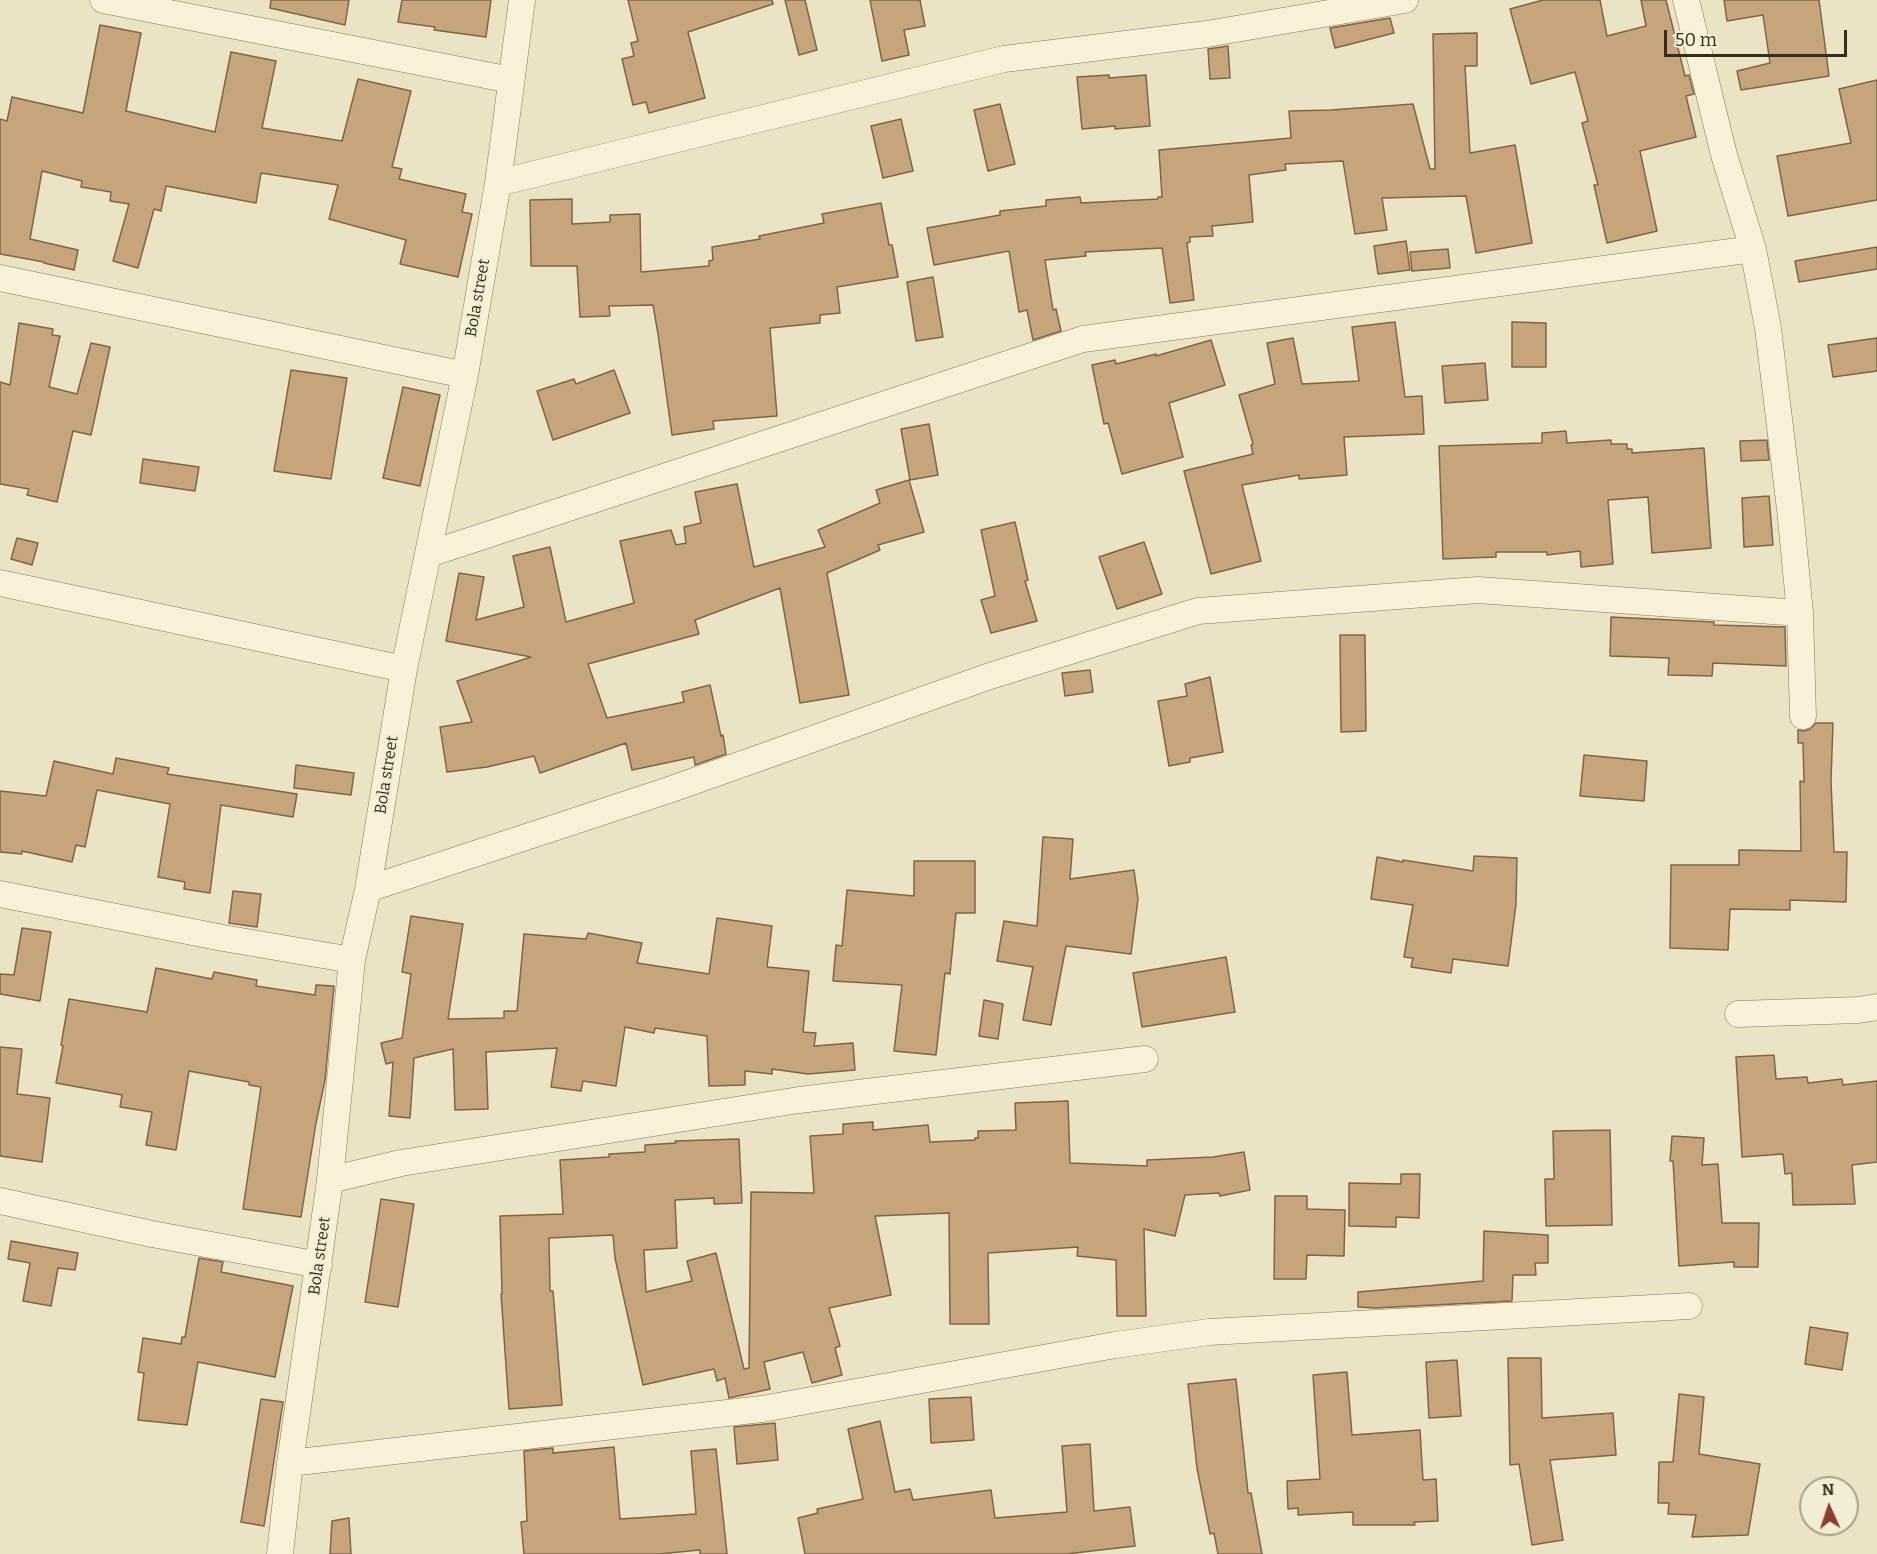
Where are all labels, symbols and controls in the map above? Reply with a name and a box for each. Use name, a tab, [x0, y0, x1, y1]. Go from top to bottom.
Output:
scale bar	[1667, 18, 1850, 56]
text: 50 m	[1675, 29, 1717, 51]
street label: Bola street	[462, 257, 494, 339]
street label: Bola street	[371, 734, 403, 816]
street label: Bola street	[305, 1215, 335, 1297]
north arrow	[1799, 1476, 1859, 1536]
text: N	[1821, 1480, 1835, 1499]

